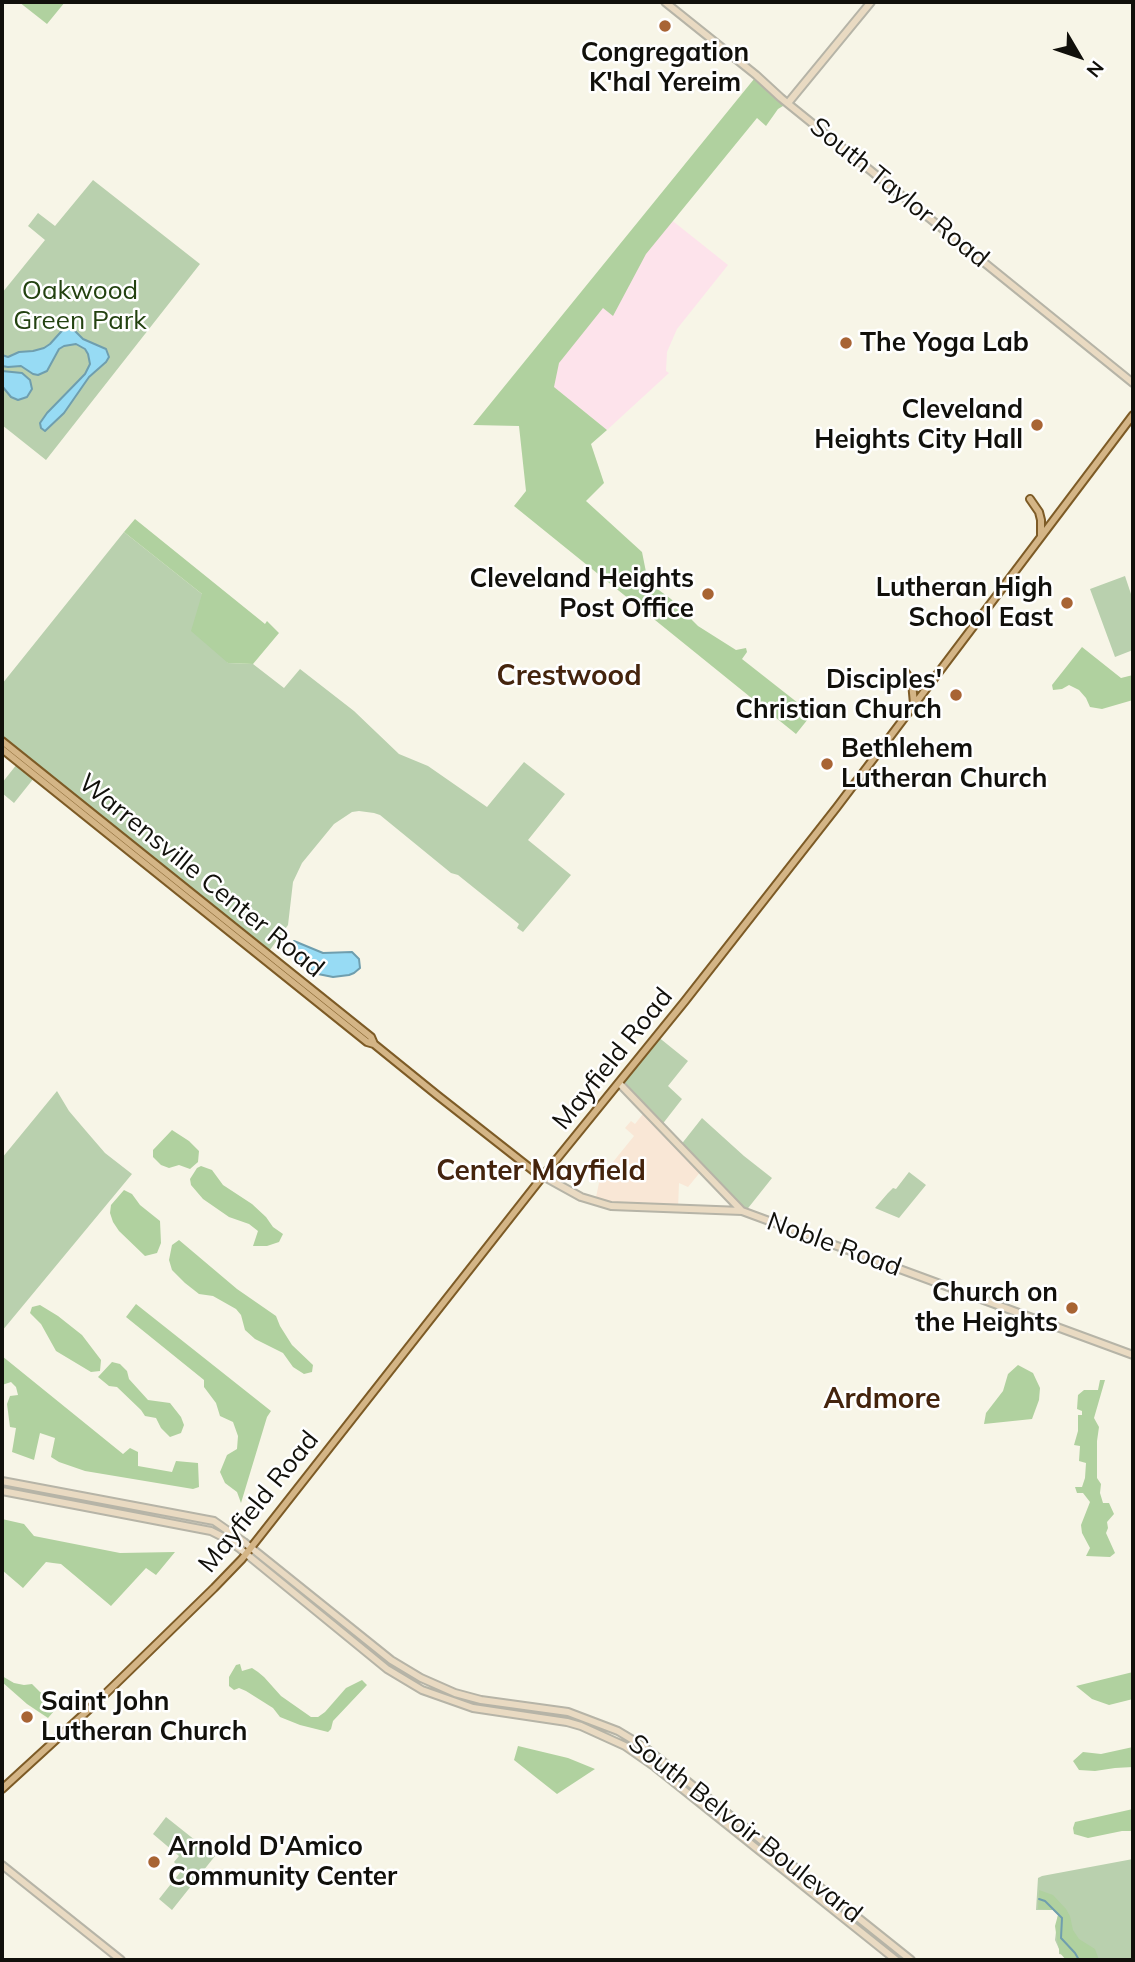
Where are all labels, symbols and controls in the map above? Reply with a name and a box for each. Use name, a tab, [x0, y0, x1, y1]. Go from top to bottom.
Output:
marker: Congregation K'hal Yereim	[657, 18, 673, 34]
north arrow	[1044, 21, 1114, 91]
place label: Congregation K'hal Yereim	[581, 37, 749, 98]
text: N	[1081, 56, 1109, 82]
street label: South Taylor Road	[803, 111, 995, 275]
park label: Oakwood Green Park	[13, 275, 147, 336]
place label: The Yoga Lab	[860, 327, 1029, 359]
marker: The Yoga Lab	[838, 335, 854, 351]
place label: Cleveland Heights City Hall	[814, 394, 1023, 456]
marker: Cleveland Heights City Hall	[1029, 417, 1045, 433]
place label: Cleveland Heights Post Office	[470, 563, 694, 624]
place label: Lutheran High School East	[876, 572, 1053, 634]
marker: Cleveland Heights Post Office	[700, 586, 716, 602]
marker: Lutheran High School East	[1059, 595, 1075, 611]
district label: Crestwood	[497, 660, 641, 694]
place label: Disciples' Christian Church	[735, 664, 942, 726]
marker: Disciples' Christian Church	[948, 687, 964, 703]
place label: Bethlehem Lutheran Church	[841, 733, 1047, 794]
marker: Bethlehem Lutheran Church	[819, 756, 835, 772]
street label: Warrensville Center Road	[72, 767, 330, 985]
street label: Mayfield Road	[546, 982, 680, 1136]
district label: Center Mayfield	[436, 1155, 646, 1189]
street label: Noble Road	[763, 1206, 905, 1284]
place label: Church on the Heights	[915, 1277, 1058, 1338]
marker: Church on the Heights	[1064, 1300, 1080, 1316]
district label: Ardmore	[823, 1383, 941, 1417]
street label: Mayfield Road	[192, 1425, 326, 1579]
place label: Saint John Lutheran Church	[41, 1686, 247, 1748]
marker: Saint John Lutheran Church	[19, 1709, 35, 1725]
street label: South Belvoir Boulevard	[622, 1728, 868, 1930]
place label: Arnold D'Amico Community Center	[168, 1831, 397, 1892]
marker: Arnold D'Amico Community Center	[146, 1854, 162, 1870]

